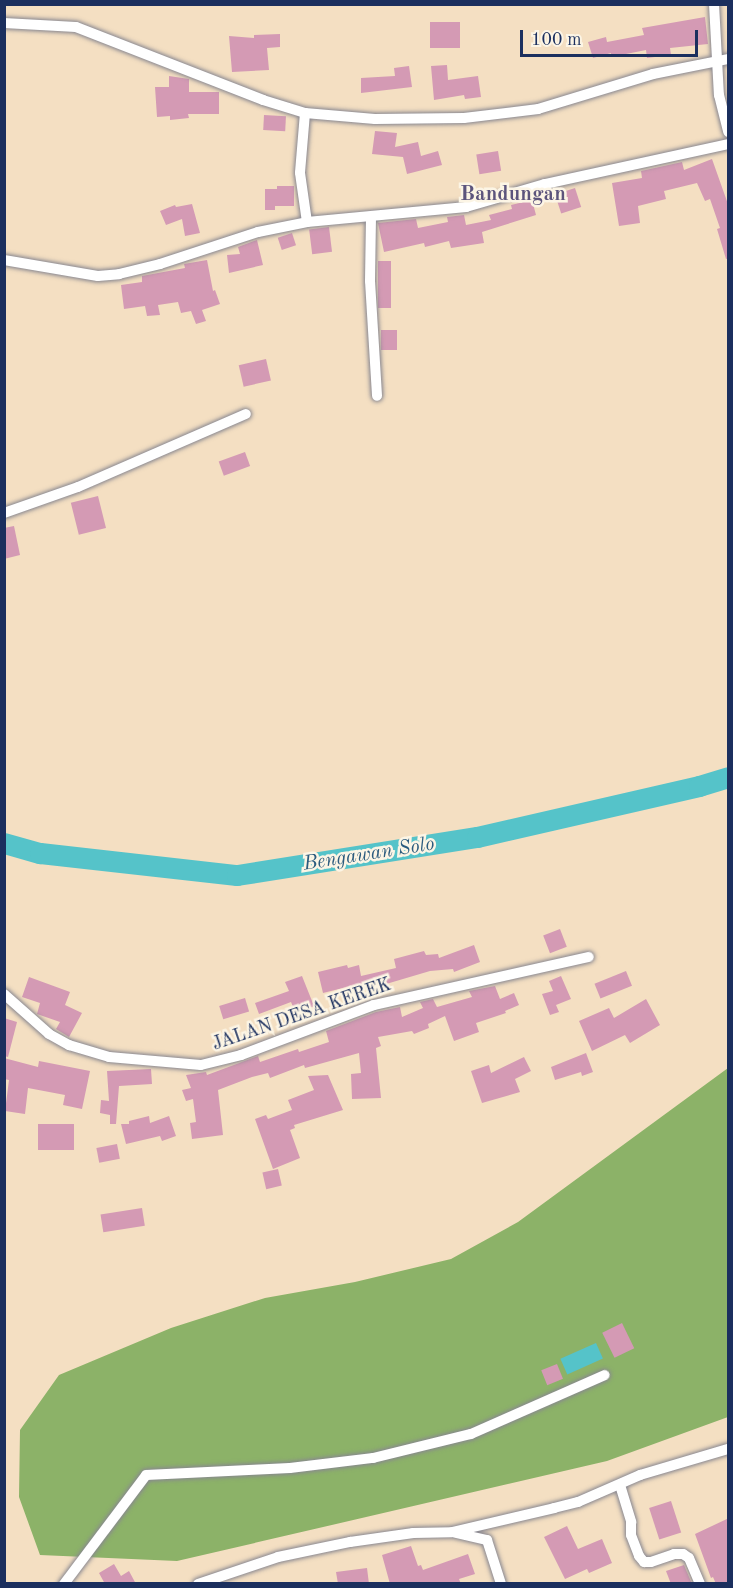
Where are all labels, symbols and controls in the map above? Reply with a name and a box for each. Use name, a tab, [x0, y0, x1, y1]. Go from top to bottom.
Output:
scale bar	[523, 18, 702, 56]
text: 100 m	[531, 31, 582, 49]
district label: Bandungan	[460, 182, 566, 208]
water label: Bengawan Solo	[302, 833, 436, 877]
street label: JALAN DESA KEREK	[210, 974, 394, 1056]

